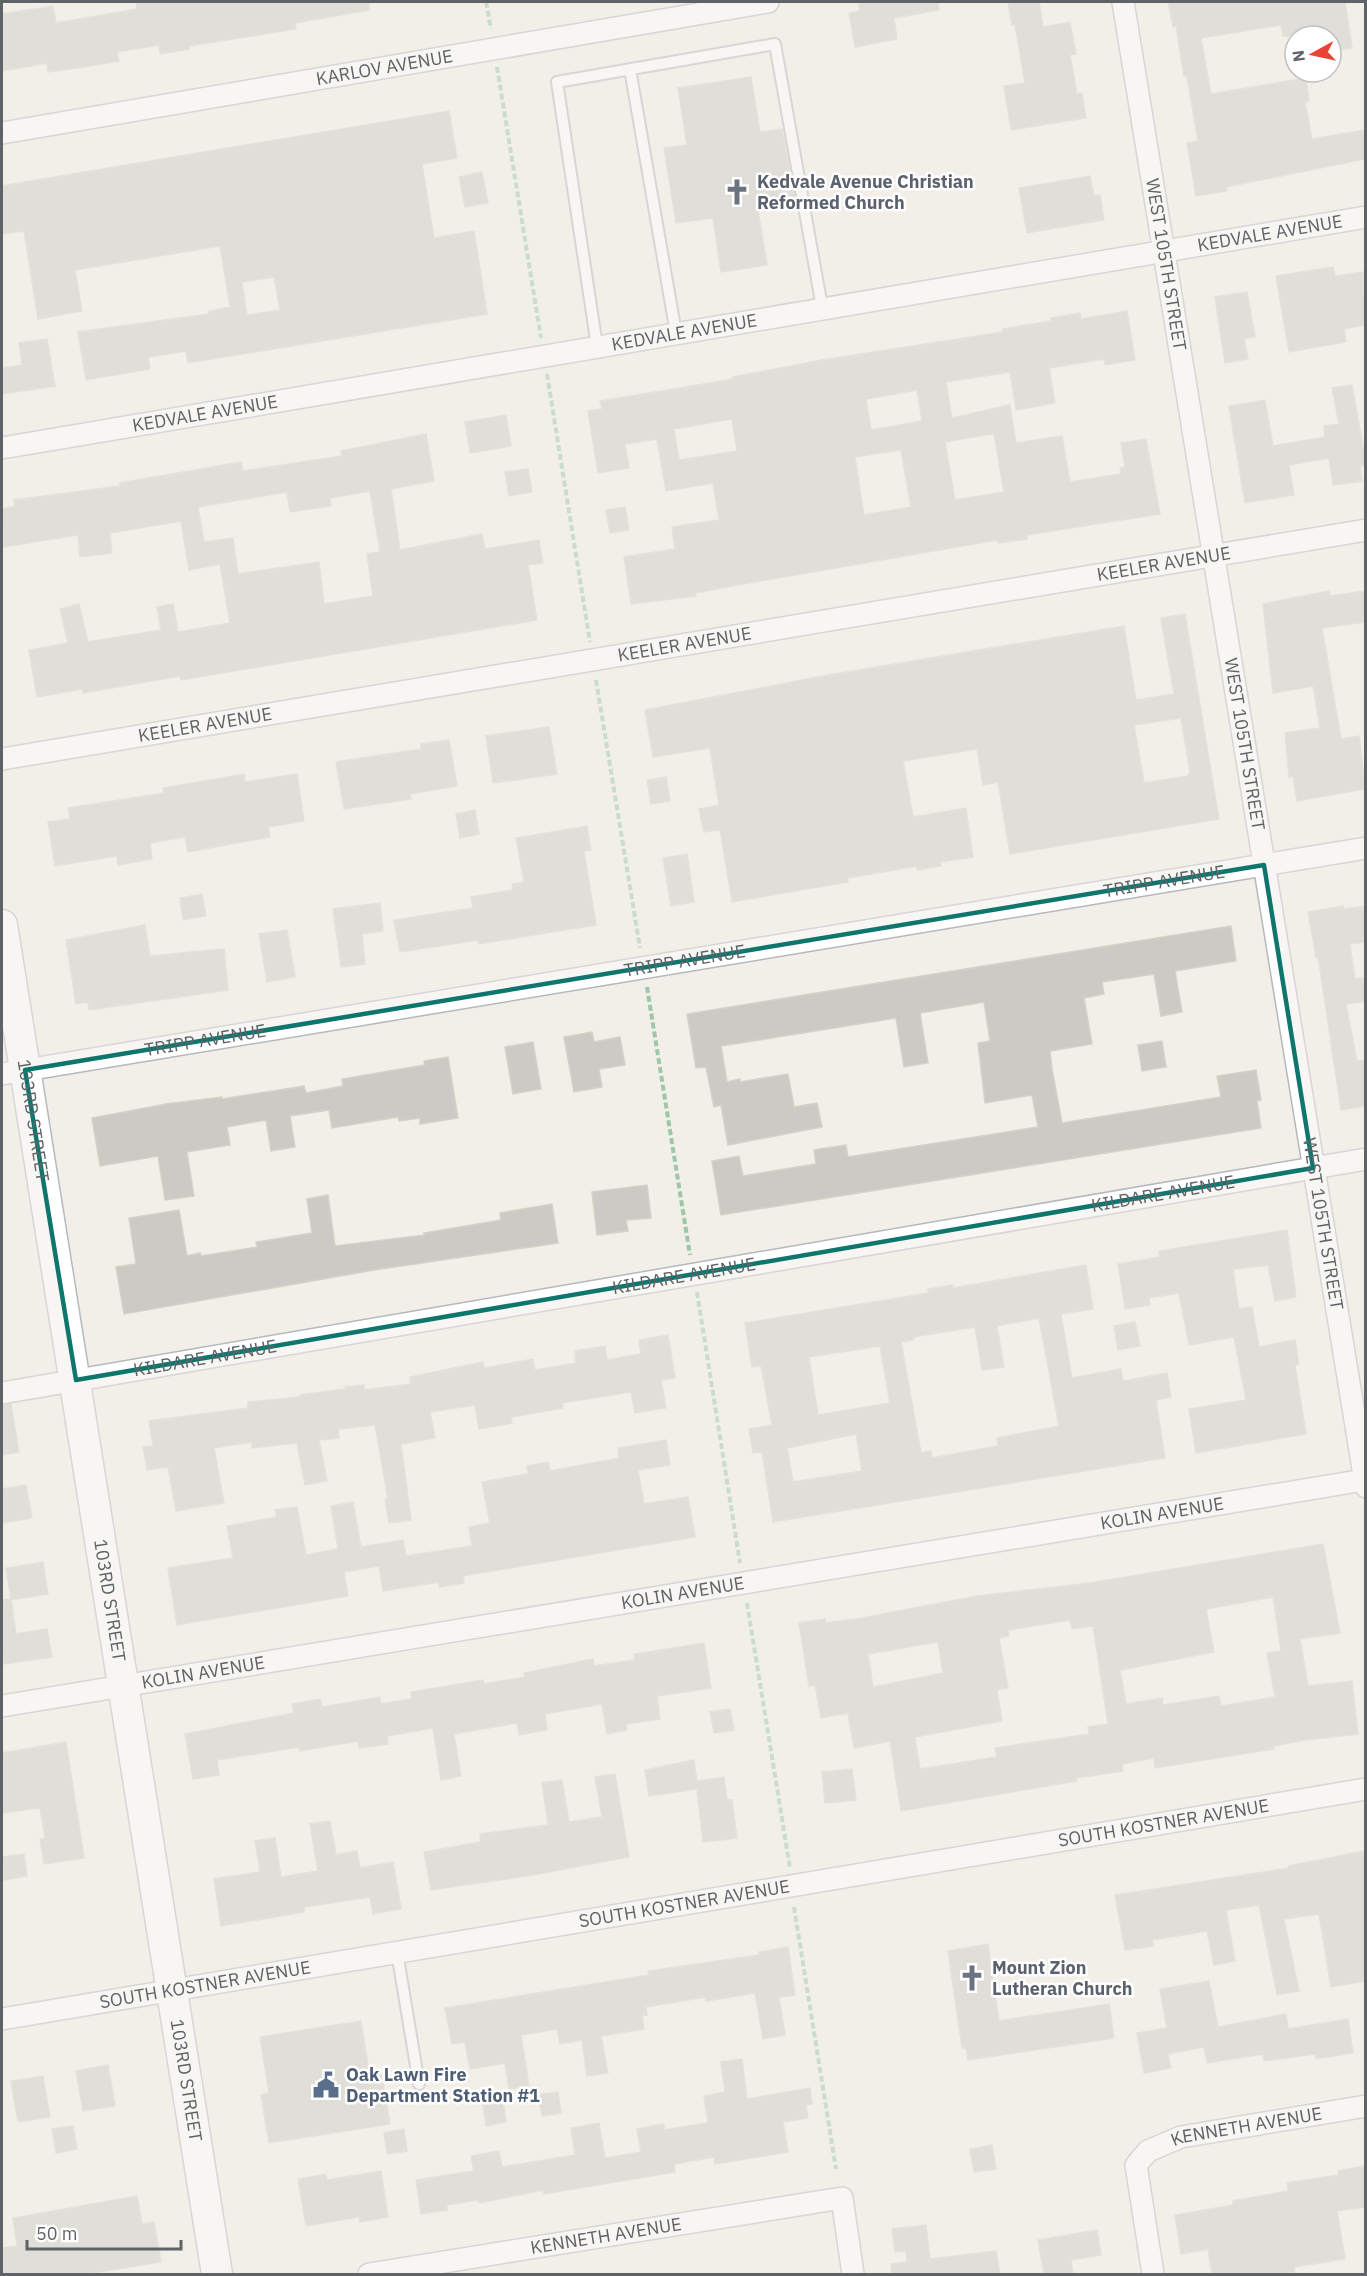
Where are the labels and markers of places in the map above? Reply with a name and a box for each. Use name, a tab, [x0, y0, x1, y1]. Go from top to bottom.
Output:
place label: Kedvale Avenue Christian Reformed Church	[757, 170, 974, 214]
church icon: Kedvale Avenue Christian Reformed Church	[722, 177, 752, 207]
place label: Mount Zion Lutheran Church	[992, 1956, 1133, 2000]
church icon: Mount Zion Lutheran Church	[957, 1963, 987, 1993]
place label: Oak Lawn Fire Department Station #1	[346, 2063, 540, 2107]
public building icon: Oak Lawn Fire Department Station #1	[311, 2070, 341, 2100]

